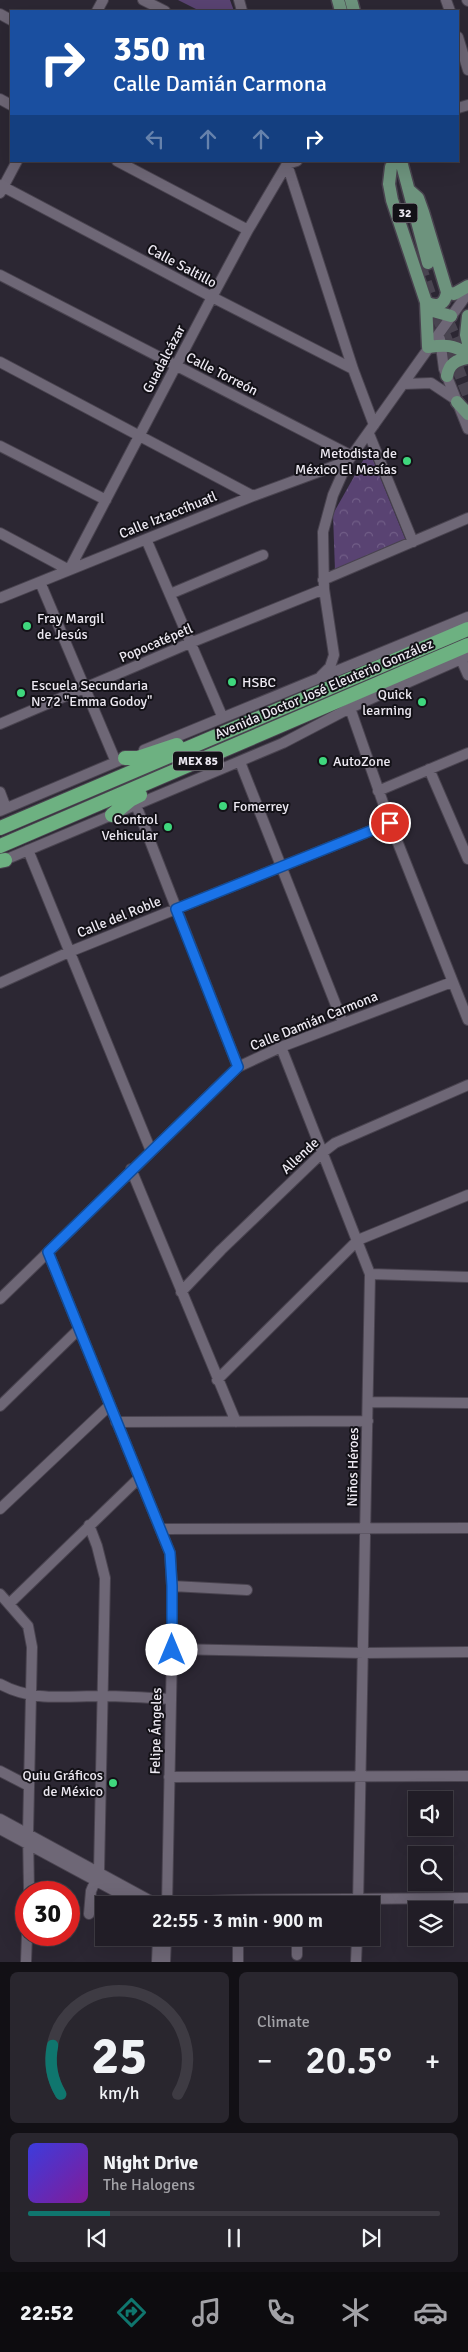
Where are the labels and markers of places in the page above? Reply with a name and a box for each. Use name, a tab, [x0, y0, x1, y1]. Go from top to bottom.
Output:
place label: Metodista de México El Mesías	[295, 445, 397, 478]
marker: Metodista de México El Mesías	[401, 455, 413, 467]
place label: Fray Margil de Jesús	[37, 610, 104, 643]
marker: Fray Margil de Jesús	[21, 620, 33, 632]
place label: HSBC	[242, 674, 276, 691]
marker: HSBC	[226, 676, 238, 688]
place label: Escuela Secundaria N°72 "Emma Godoy"	[31, 677, 152, 710]
place label: Quick learning	[362, 686, 412, 719]
marker: Escuela Secundaria N°72 "Emma Godoy"	[15, 687, 27, 699]
marker: Quick learning	[416, 696, 428, 708]
place label: AutoZone	[333, 753, 391, 770]
marker: AutoZone	[317, 755, 329, 767]
place label: Fomerrey	[233, 798, 289, 815]
marker: Fomerrey	[217, 800, 229, 812]
pin	[369, 802, 411, 844]
place label: Control Vehicular	[102, 811, 159, 844]
marker: Control Vehicular	[162, 821, 174, 833]
place label: Quiu Gráficos de México	[23, 1767, 103, 1800]
marker: Quiu Gráficos de México	[107, 1777, 119, 1789]

